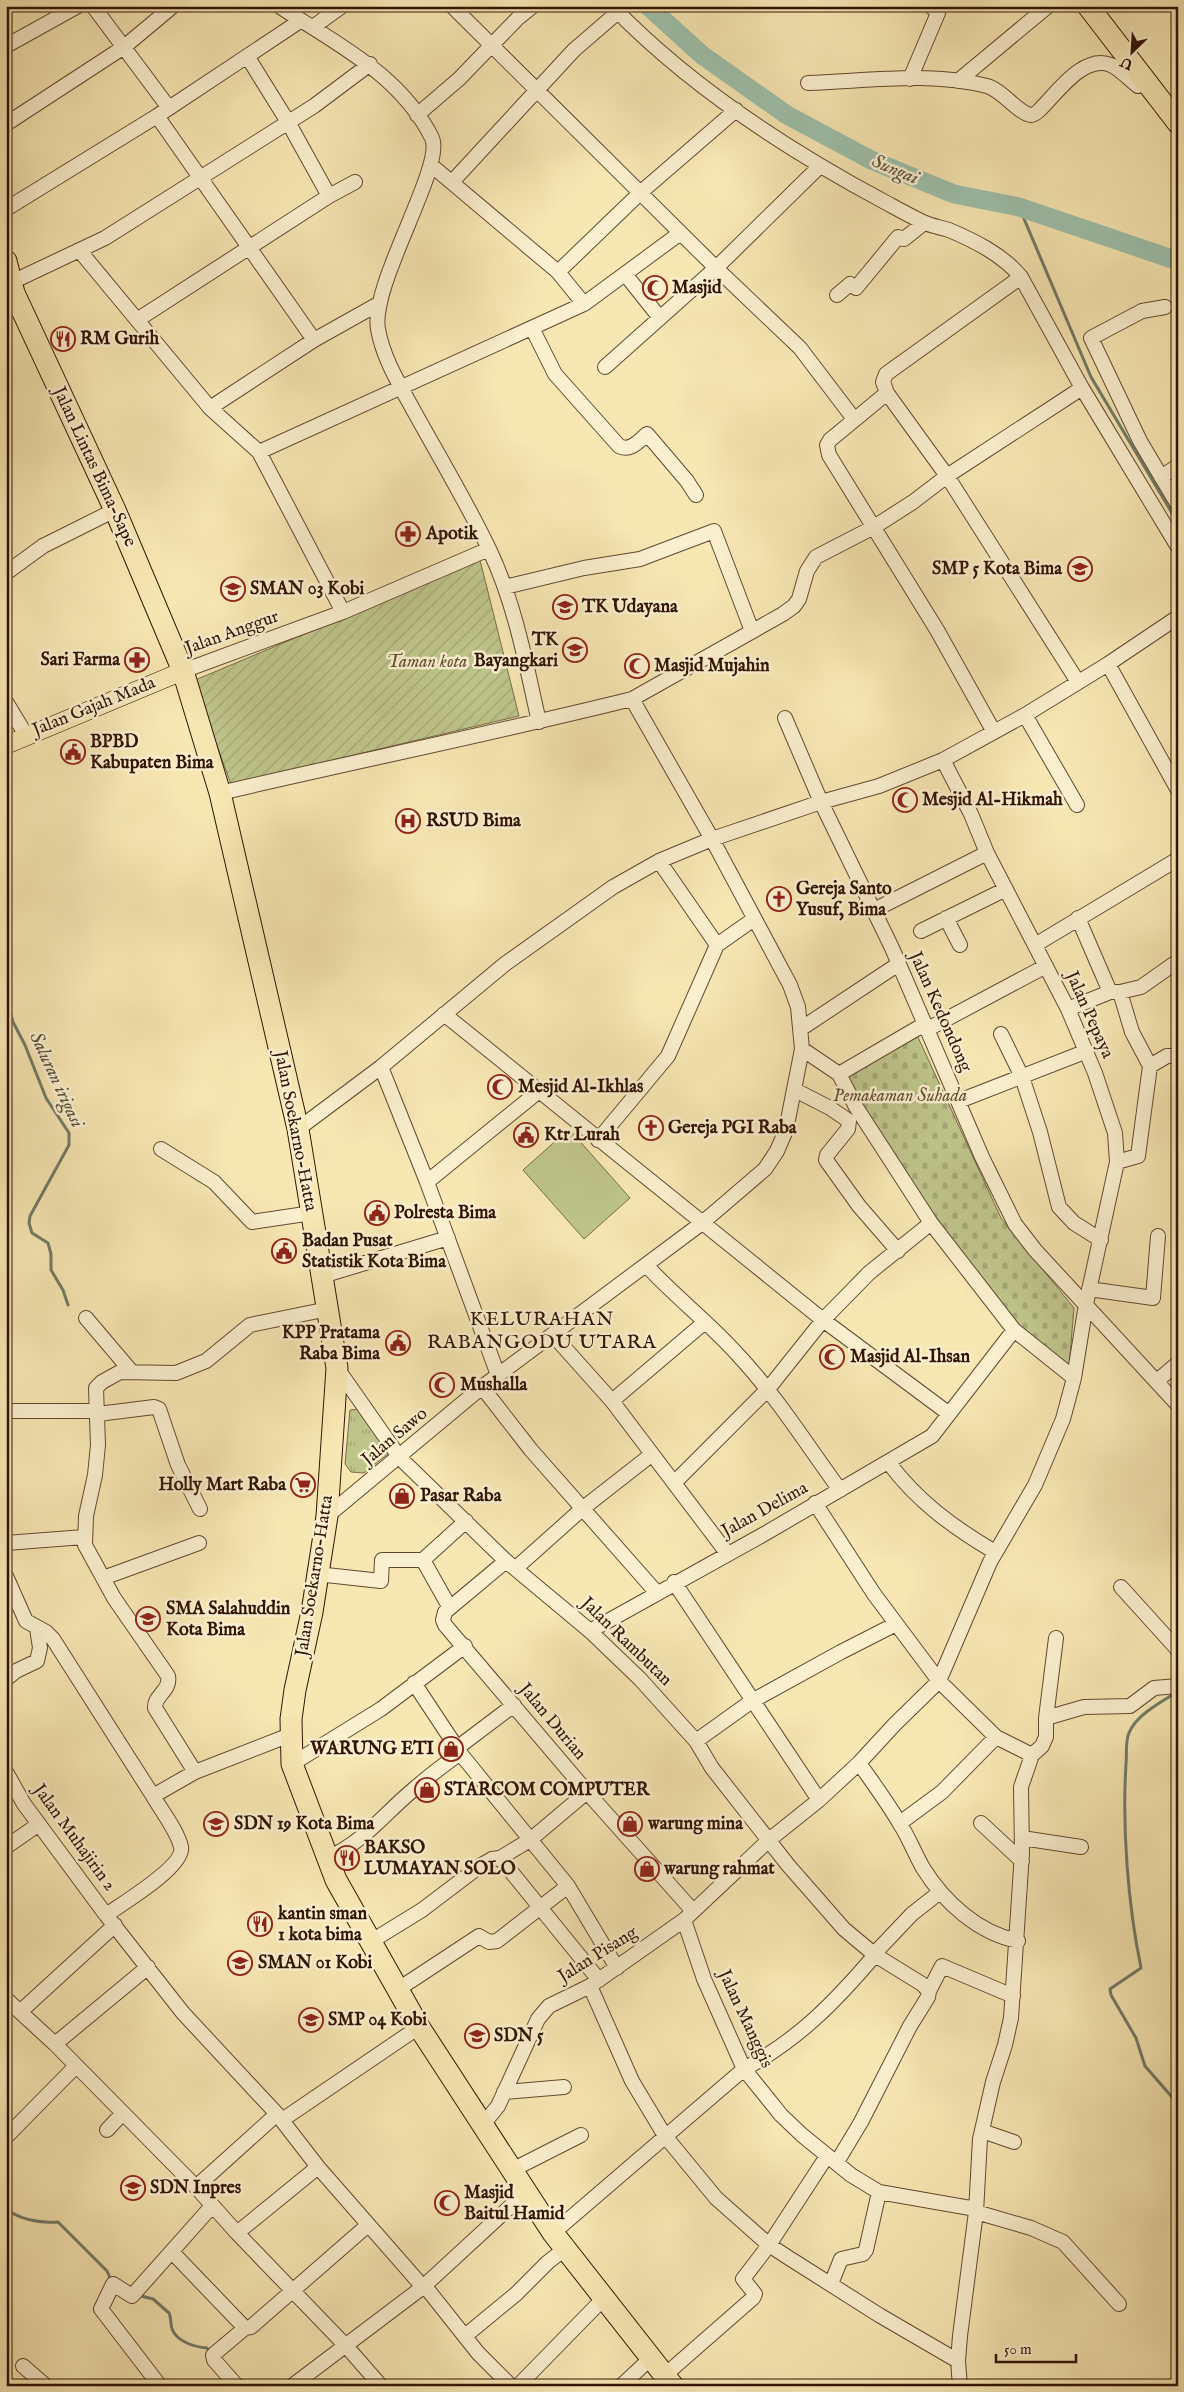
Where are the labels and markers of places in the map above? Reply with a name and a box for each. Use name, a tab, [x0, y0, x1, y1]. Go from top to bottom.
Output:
mosque icon: Masjid	[642, 275, 668, 301]
place label: Masjid	[672, 277, 722, 300]
restaurant icon: RM Gurih	[50, 326, 76, 352]
place label: RM Gurih	[80, 328, 160, 351]
pharmacy icon: Apotik	[395, 521, 421, 547]
place label: Apotik	[425, 523, 480, 546]
school or university icon: SMP 5 Kota Bima	[1067, 556, 1093, 582]
place label: SMP 5 Kota Bima	[932, 558, 1063, 581]
school or university icon: SMAN 03 Kobi	[220, 576, 246, 602]
place label: SMAN 03 Kobi	[250, 578, 365, 601]
school or university icon: TK Udayana	[552, 594, 578, 620]
place label: TK Udayana	[581, 596, 679, 619]
place label: TK Bayangkari	[474, 629, 559, 673]
school or university icon: TK Bayangkari	[562, 637, 588, 663]
pharmacy icon: Sari Farma	[124, 647, 150, 673]
place label: Sari Farma	[40, 649, 121, 672]
mosque icon: Masjid Mujahin	[624, 653, 650, 679]
place label: Masjid Mujahin	[654, 655, 770, 678]
place label: BPBD Kabupaten Bima	[90, 731, 215, 775]
public building icon: BPBD Kabupaten Bima	[60, 739, 86, 765]
mosque icon: Mesjid Al-Hikmah	[892, 787, 918, 813]
place label: Mesjid Al-Hikmah	[922, 789, 1063, 812]
hospital icon: RSUD Bima	[395, 808, 421, 834]
place label: RSUD Bima	[426, 810, 522, 833]
place label: Gereja Santo Yusuf, Bima	[796, 878, 892, 922]
church icon: Gereja Santo Yusuf, Bima	[766, 886, 792, 912]
mosque icon: Mesjid Al-Ikhlas	[487, 1074, 513, 1100]
place label: Mesjid Al-Ikhlas	[518, 1076, 644, 1099]
church icon: Gereja PGI Raba	[638, 1115, 664, 1141]
place label: Gereja PGI Raba	[668, 1117, 798, 1140]
public building icon: Ktr Lurah	[513, 1122, 539, 1148]
place label: Ktr Lurah	[544, 1124, 620, 1147]
public building icon: Polresta Bima	[364, 1200, 390, 1226]
place label: Polresta Bima	[394, 1202, 497, 1225]
place label: Badan Pusat Statistik Kota Bima	[302, 1230, 447, 1274]
public building icon: Badan Pusat Statistik Kota Bima	[271, 1238, 297, 1264]
place label: KPP Pratama Raba Bima	[282, 1322, 381, 1366]
public building icon: KPP Pratama Raba Bima	[385, 1330, 411, 1356]
mosque icon: Masjid Al-Ihsan	[819, 1344, 845, 1370]
place label: Masjid Al-Ihsan	[850, 1346, 970, 1369]
mosque icon: Mushalla	[429, 1372, 455, 1398]
place label: Mushalla	[460, 1374, 529, 1397]
supermarket icon: Holly Mart Raba	[290, 1472, 316, 1498]
place label: Holly Mart Raba	[159, 1474, 287, 1497]
shop icon: Pasar Raba	[389, 1483, 415, 1509]
place label: Pasar Raba	[420, 1485, 503, 1508]
place label: SMA Salahuddin Kota Bima	[166, 1598, 291, 1642]
school or university icon: SMA Salahuddin Kota Bima	[135, 1606, 161, 1632]
shop icon: WARUNG ETI	[438, 1736, 464, 1762]
place label: WARUNG ETI	[309, 1738, 434, 1761]
shop icon: STARCOM COMPUTER	[414, 1777, 440, 1803]
place label: STARCOM COMPUTER	[444, 1779, 651, 1802]
school or university icon: SDN 19 Kota Bima	[203, 1811, 229, 1837]
shop icon: warung mina	[617, 1811, 643, 1837]
place label: SDN 19 Kota Bima	[234, 1813, 376, 1836]
place label: warung mina	[647, 1813, 744, 1836]
place label: BAKSO LUMAYAN SOLO	[364, 1837, 516, 1881]
restaurant icon: BAKSO LUMAYAN SOLO	[334, 1845, 360, 1871]
shop icon: warung rahmat	[634, 1856, 660, 1882]
place label: warung rahmat	[663, 1858, 775, 1881]
place label: kantin sman 1 kota bima	[277, 1903, 367, 1947]
restaurant icon: kantin sman 1 kota bima	[247, 1911, 273, 1937]
school or university icon: SMAN 01 Kobi	[227, 1950, 253, 1976]
place label: SMAN 01 Kobi	[258, 1952, 372, 1975]
school or university icon: SMP 04 Kobi	[298, 2007, 324, 2033]
place label: SMP 04 Kobi	[328, 2009, 427, 2032]
school or university icon: SDN 5	[464, 2023, 490, 2049]
place label: SDN 5	[494, 2025, 544, 2048]
school or university icon: SDN Inpres	[120, 2175, 146, 2201]
place label: SDN Inpres	[150, 2177, 242, 2200]
place label: Masjid Baitul Hamid	[464, 2182, 565, 2226]
mosque icon: Masjid Baitul Hamid	[434, 2190, 460, 2216]

